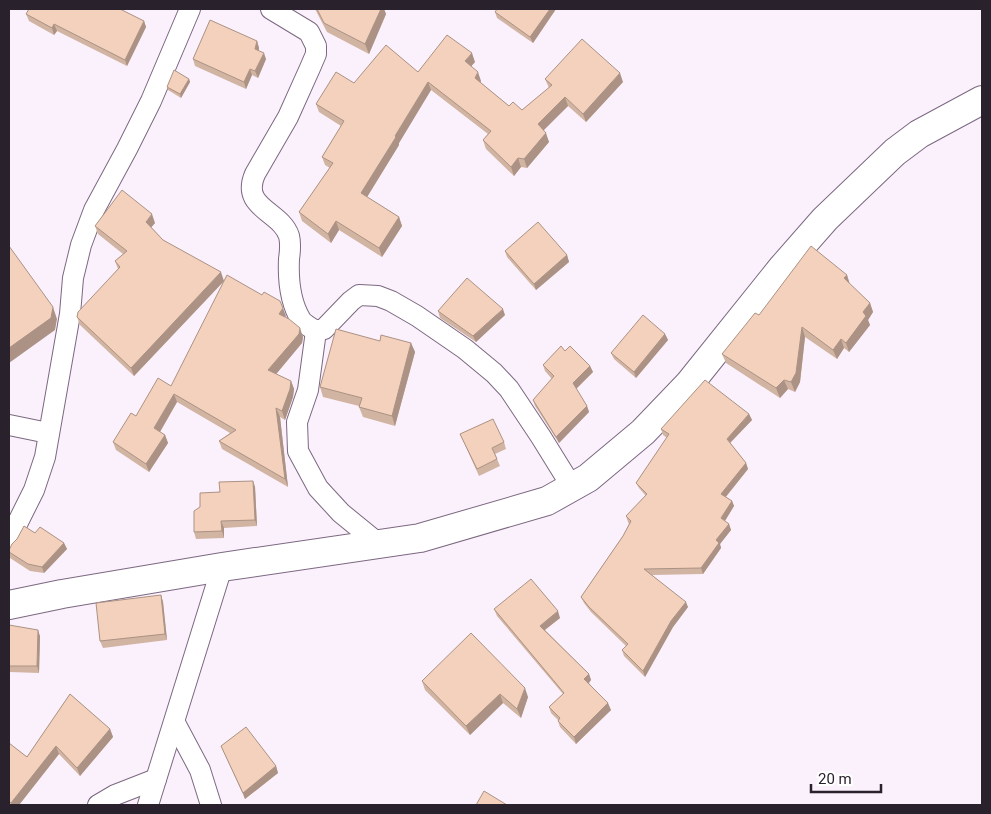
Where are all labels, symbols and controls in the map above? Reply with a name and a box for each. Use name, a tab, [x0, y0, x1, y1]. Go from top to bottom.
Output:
scale bar	[811, 762, 881, 794]
text: 20 m	[818, 770, 852, 788]

